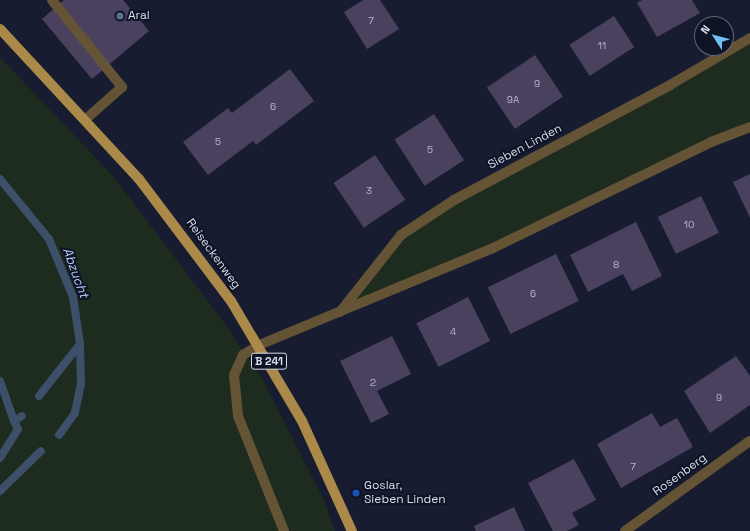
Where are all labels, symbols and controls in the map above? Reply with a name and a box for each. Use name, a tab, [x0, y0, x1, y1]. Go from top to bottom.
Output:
place label: Aral	[128, 9, 150, 23]
marker: Aral	[115, 11, 125, 21]
house number: 7	[368, 15, 374, 27]
north arrow	[694, 16, 734, 56]
text: N	[697, 22, 713, 37]
house number: 11	[598, 40, 606, 52]
house number: 9	[534, 78, 540, 90]
house number: 9A	[507, 94, 519, 106]
house number: 6	[270, 101, 276, 113]
street label: Sieben Linden	[486, 121, 564, 173]
house number: 5	[215, 136, 221, 148]
house number: 5	[427, 144, 433, 156]
house number: 3	[366, 185, 372, 197]
street label: Reiseckenweg	[183, 216, 243, 292]
house number: 10	[684, 219, 694, 231]
water label: Abzucht	[59, 246, 91, 300]
house number: 8	[613, 259, 619, 271]
house number: 6	[530, 288, 536, 300]
house number: 4	[450, 326, 456, 338]
road number: B 241	[250, 352, 288, 370]
house number: 2	[370, 377, 376, 389]
house number: 9	[716, 392, 722, 404]
street label: Rosenberg	[650, 451, 710, 499]
house number: 7	[630, 461, 636, 473]
place label: Goslar, Sieben Linden	[364, 479, 446, 507]
marker: Goslar, Sieben Linden	[351, 488, 361, 498]

